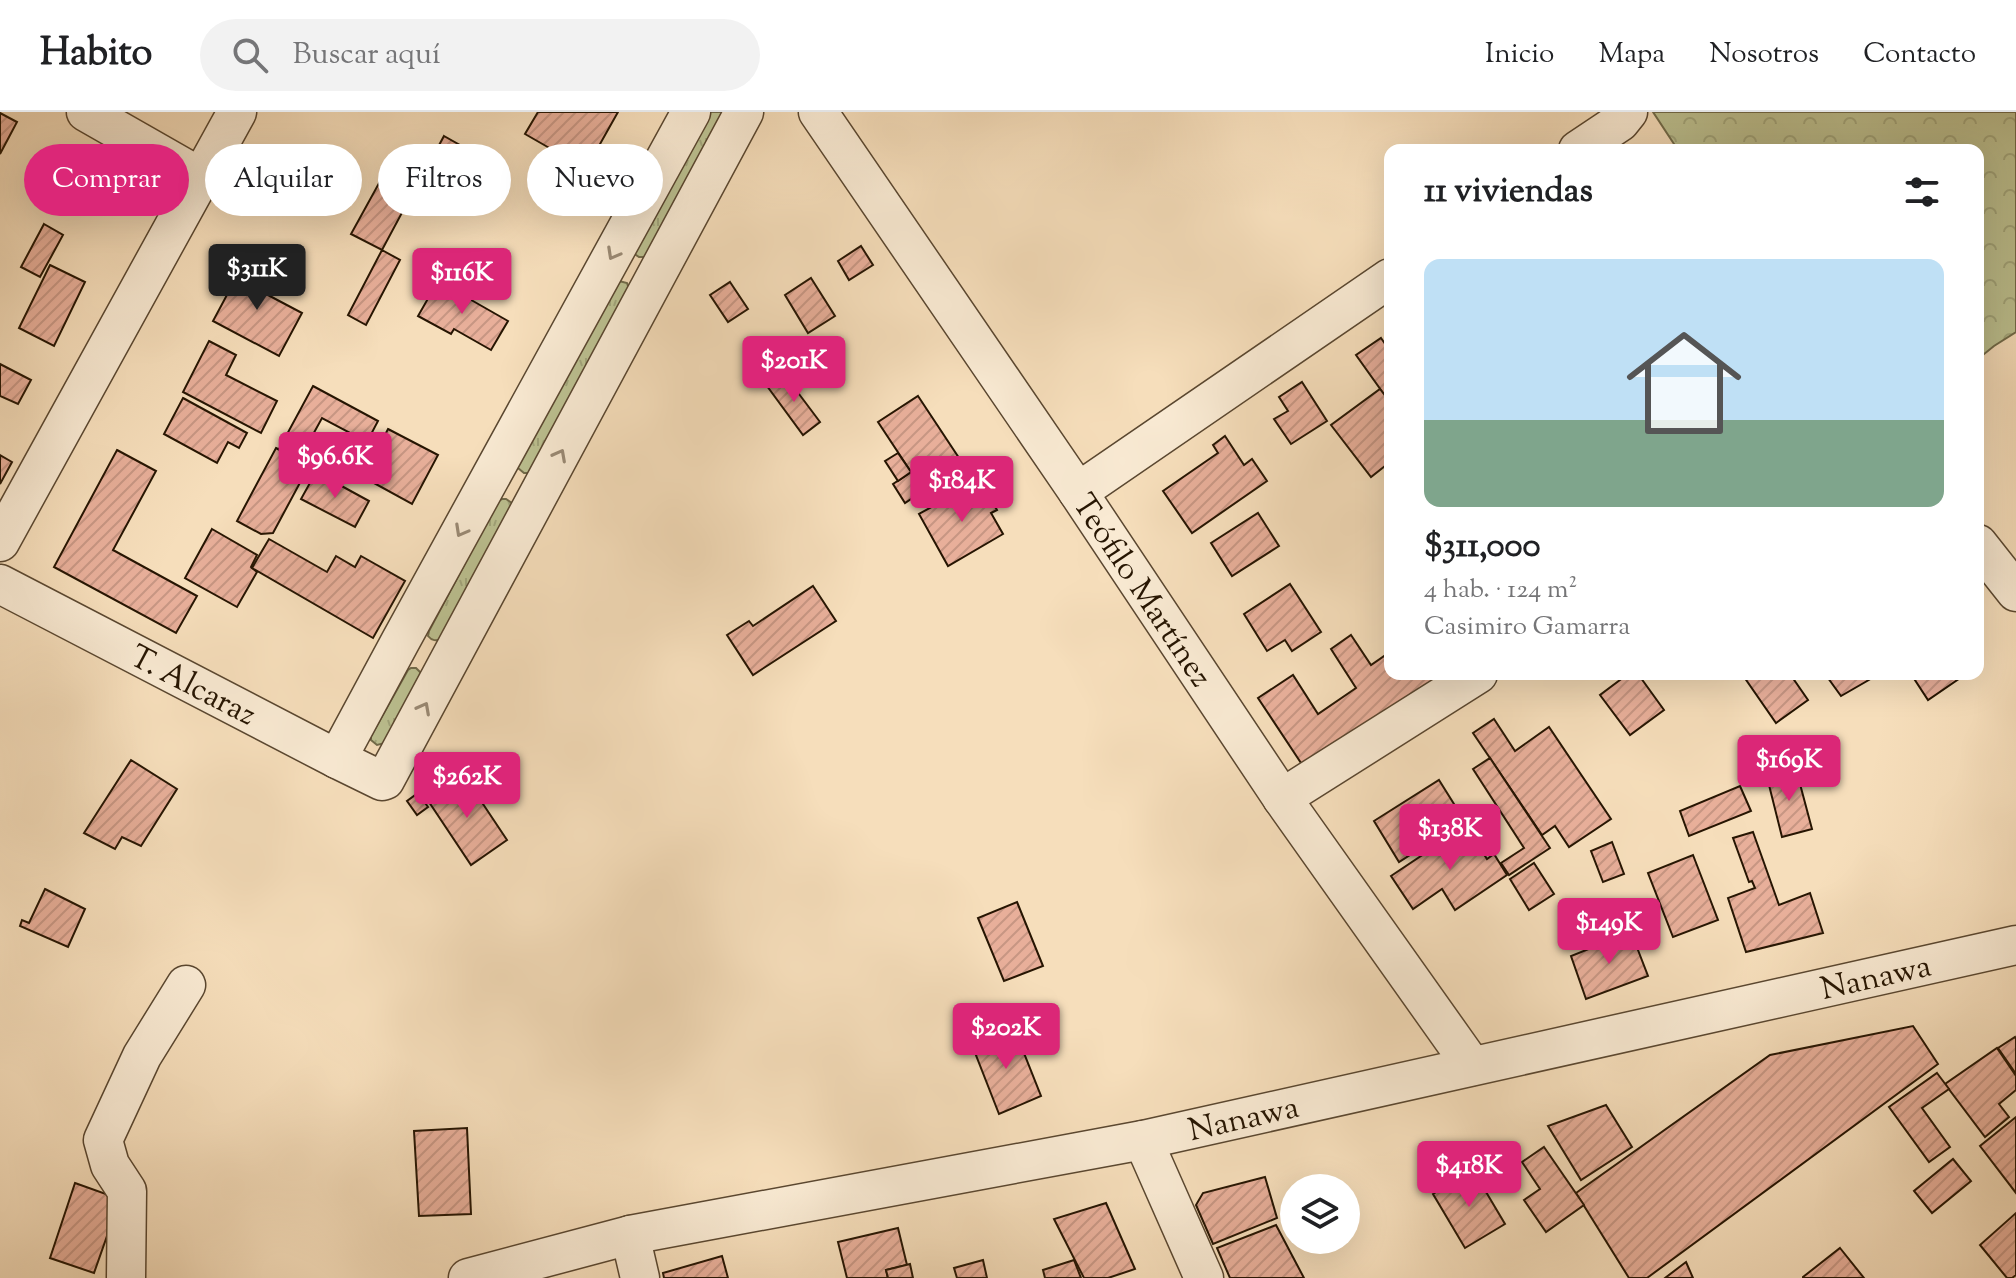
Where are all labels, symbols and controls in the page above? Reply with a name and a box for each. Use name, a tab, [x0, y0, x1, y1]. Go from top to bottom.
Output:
search box	[200, 19, 760, 91]
text: Habito	[40, 28, 152, 82]
icon: search	[228, 33, 272, 77]
text: Buscar aquí	[292, 34, 441, 77]
text: Inicio	[1485, 35, 1554, 75]
text: Mapa	[1598, 35, 1665, 75]
text: Nosotros	[1709, 35, 1819, 75]
text: Contacto	[1863, 35, 1976, 75]
chip: Comprar	[24, 144, 189, 216]
chip: Alquilar	[205, 144, 362, 216]
chip: Filtros	[378, 144, 511, 216]
chip: Nuevo	[527, 144, 663, 216]
text: 11 viviendas	[1424, 168, 1593, 217]
icon: filters	[1900, 170, 1944, 214]
pin: $311K	[201, 244, 313, 312]
one-way arrow	[607, 245, 623, 260]
pin: $116K	[406, 248, 518, 316]
text: $311K	[227, 251, 287, 288]
text: $116K	[430, 255, 494, 292]
icon: home	[1612, 311, 1756, 455]
pin: $201K	[738, 336, 850, 404]
text: $201K	[760, 343, 828, 380]
pin: $96.6K	[270, 432, 400, 500]
text: $96.6K	[297, 439, 373, 476]
one-way arrow	[550, 448, 565, 463]
pin: $184K	[906, 456, 1018, 524]
text: $184K	[928, 463, 996, 500]
street label: Teófilo Martínez	[1059, 486, 1222, 697]
one-way arrow	[455, 522, 471, 537]
text: $311,000	[1424, 523, 1540, 572]
text: 4 hab. · 124 m²	[1424, 572, 1577, 609]
text: Casimiro Gamarra	[1424, 609, 1630, 646]
street label: T. Alcaraz	[121, 635, 263, 739]
one-way arrow	[414, 702, 429, 717]
pin: $169K	[1733, 735, 1845, 803]
text: $169K	[1755, 742, 1823, 779]
pin: $262K	[411, 752, 523, 820]
text: $262K	[432, 759, 502, 796]
pin: $138K	[1394, 804, 1506, 872]
text: $138K	[1417, 811, 1483, 848]
pin: $149K	[1553, 898, 1665, 966]
text: $149K	[1575, 905, 1643, 942]
street label: Nanawa	[1817, 945, 1936, 1014]
pin: $202K	[950, 1003, 1062, 1071]
text: $202K	[971, 1010, 1041, 1047]
street label: Nanawa	[1184, 1086, 1304, 1155]
pin: $418K	[1413, 1141, 1525, 1209]
text: $418K	[1435, 1148, 1503, 1185]
map controls	[1280, 1174, 1360, 1254]
button: layers	[1280, 1174, 1360, 1254]

